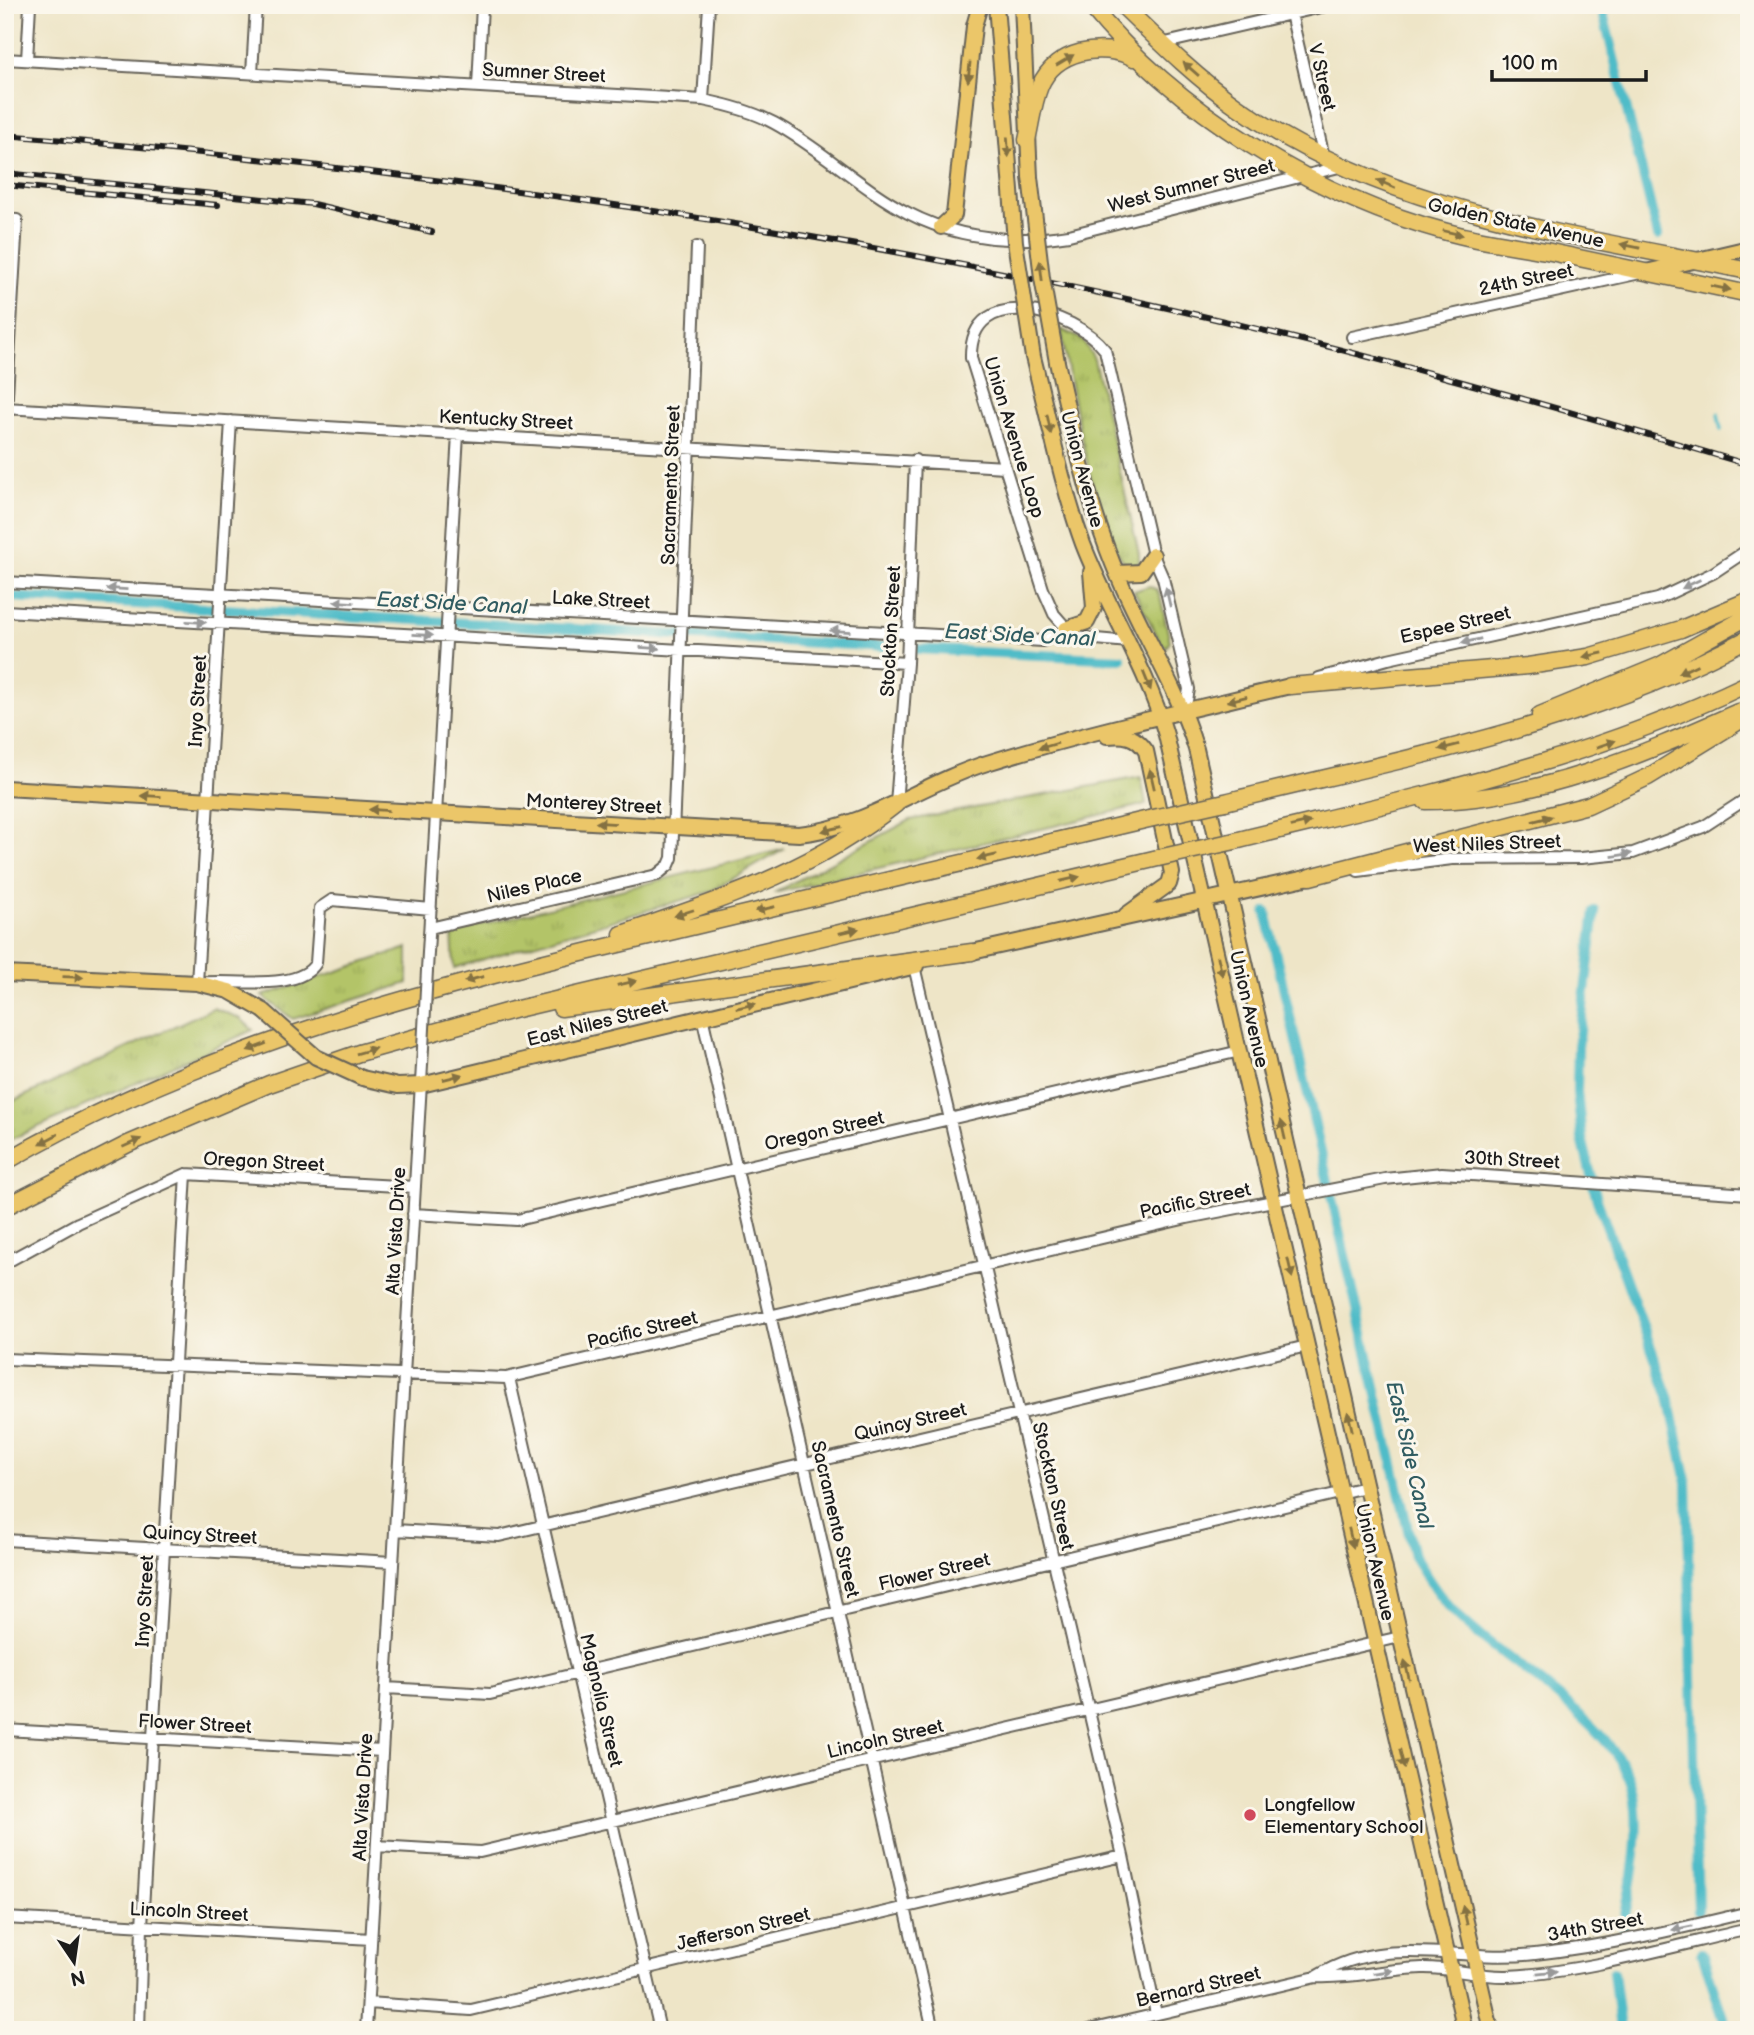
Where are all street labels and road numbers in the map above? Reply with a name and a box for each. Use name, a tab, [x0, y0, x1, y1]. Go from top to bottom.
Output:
street label: V Street	[1303, 41, 1341, 114]
street label: Sumner Street	[482, 59, 606, 88]
street label: West Sumner Street	[1106, 155, 1277, 218]
street label: Golden State Avenue	[1425, 194, 1606, 253]
street label: 24th Street	[1477, 259, 1576, 302]
street label: Union Avenue Loop	[978, 354, 1049, 521]
street label: Sacramento Street	[657, 404, 686, 566]
street label: Kentucky Street	[438, 405, 574, 436]
street label: Union Avenue	[1055, 409, 1108, 530]
street label: Stockton Street	[877, 565, 906, 697]
street label: Lake Street	[551, 586, 651, 615]
street label: Espee Street	[1398, 602, 1513, 649]
street label: Inyo Street	[185, 654, 212, 748]
street label: Monterey Street	[525, 789, 663, 820]
street label: West Niles Street	[1413, 830, 1562, 859]
street label: Niles Place	[485, 864, 584, 909]
street label: Union Avenue	[1224, 949, 1273, 1070]
street label: East Niles Street	[525, 995, 670, 1052]
street label: Oregon Street	[762, 1107, 886, 1156]
street label: 30th Street	[1463, 1146, 1561, 1175]
street label: Oregon Street	[203, 1148, 325, 1177]
street label: Alta Vista Drive	[382, 1167, 411, 1296]
street label: Pacific Street	[1138, 1178, 1253, 1224]
street label: Pacific Street	[585, 1307, 700, 1354]
street label: Quincy Street	[852, 1398, 969, 1447]
street label: Stockton Street	[1027, 1420, 1079, 1553]
street label: Sacramento Street	[805, 1439, 864, 1600]
street label: Union Avenue	[1350, 1502, 1399, 1623]
street label: Quincy Street	[142, 1521, 258, 1550]
street label: Flower Street	[876, 1548, 993, 1596]
street label: Inyo Street	[132, 1554, 159, 1648]
street label: Magnolia Street	[574, 1632, 627, 1769]
street label: Flower Street	[138, 1710, 252, 1739]
street label: Lincoln Street	[825, 1715, 946, 1764]
street label: Alta Vista Drive	[349, 1733, 378, 1862]
street label: Lincoln Street	[129, 1898, 249, 1927]
street label: Jefferson Street	[674, 1903, 813, 1956]
street label: 34th Street	[1546, 1908, 1645, 1947]
street label: Bernard Street	[1134, 1962, 1263, 2013]

